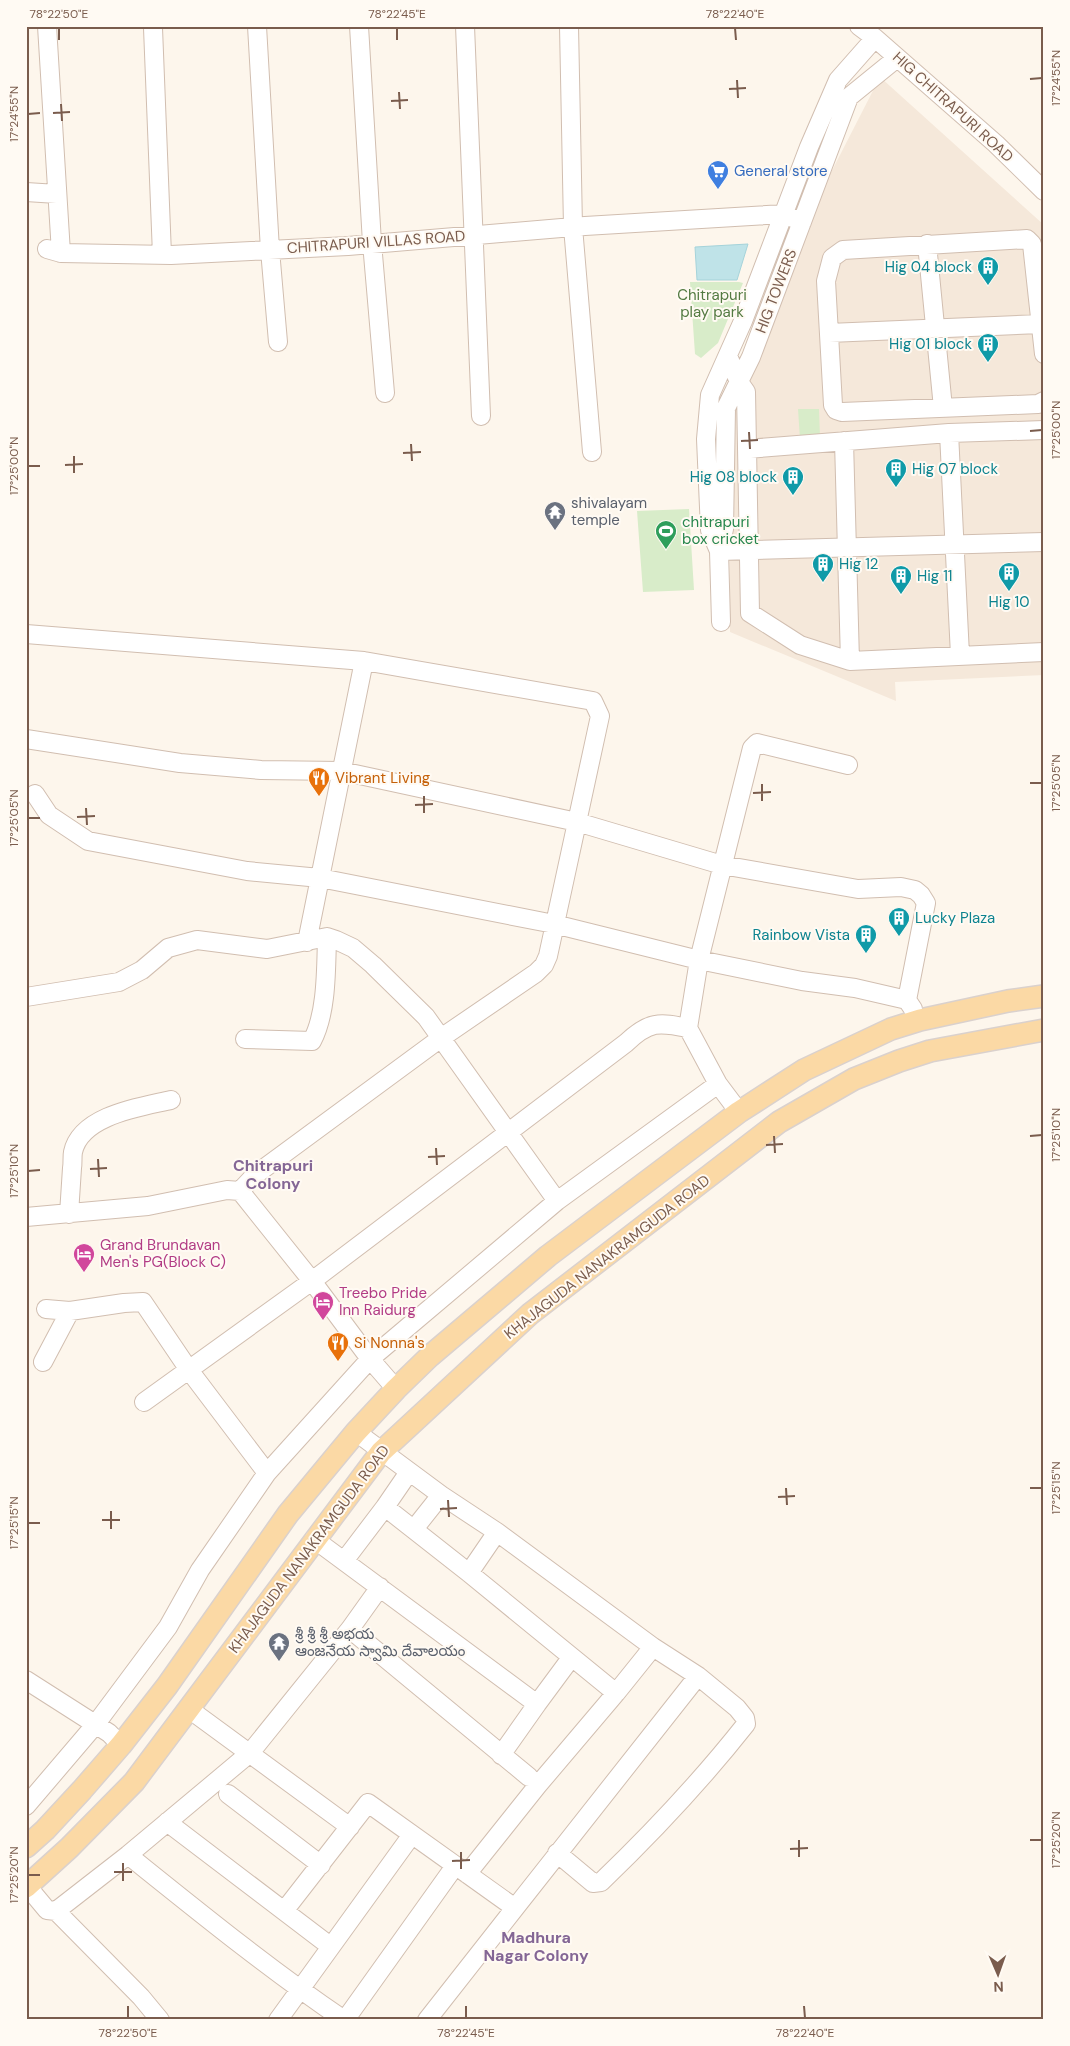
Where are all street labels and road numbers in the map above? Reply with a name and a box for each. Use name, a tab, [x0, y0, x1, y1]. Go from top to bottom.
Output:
street label: HIG CHITRAPURI ROAD	[888, 47, 1018, 167]
street label: CHITRAPURI VILLAS ROAD	[286, 226, 466, 258]
street label: HIG TOWERS	[751, 246, 801, 336]
street label: KHAJAGUDA NANAKRAMGUDA ROAD	[500, 1170, 714, 1344]
street label: KHAJAGUDA NANAKRAMGUDA ROAD	[224, 1441, 394, 1657]

